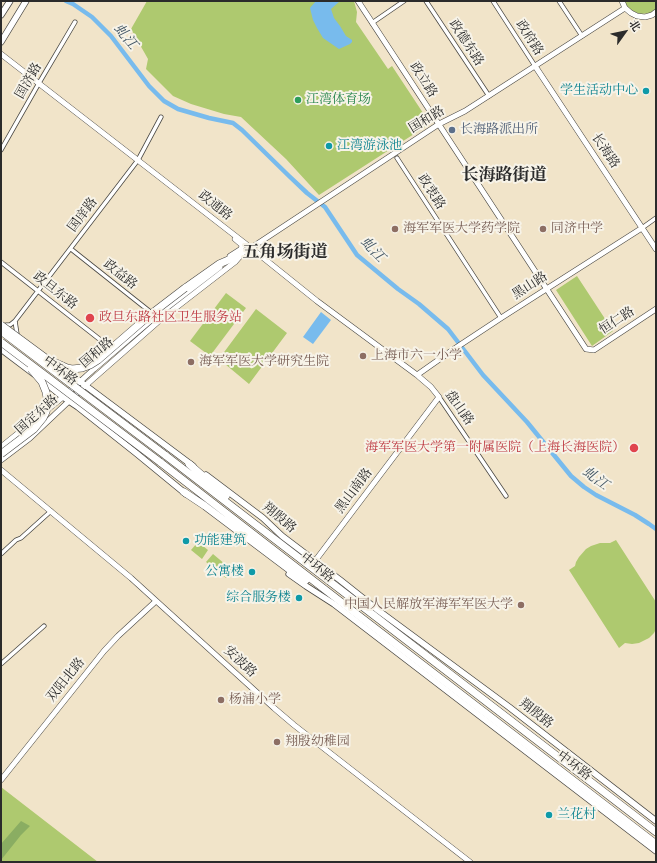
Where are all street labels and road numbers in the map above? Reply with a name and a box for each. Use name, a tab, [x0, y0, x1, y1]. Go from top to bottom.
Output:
street label: 政德东路	[445, 17, 487, 69]
street label: 政府路	[512, 17, 546, 59]
street label: 政立路	[406, 59, 440, 101]
street label: 国济路	[12, 60, 46, 102]
street label: 国和路	[406, 103, 448, 137]
street label: 长海路	[588, 130, 622, 172]
street label: 政衷路	[414, 171, 448, 213]
street label: 政通路	[195, 188, 235, 224]
street label: 国庠路	[65, 195, 101, 235]
street label: 政益路	[100, 257, 140, 293]
street label: 政旦东路	[30, 269, 80, 313]
street label: 黑山路	[509, 269, 551, 303]
street label: 恒仁路	[596, 304, 638, 338]
street label: 国和路	[77, 334, 117, 372]
street label: 中环路	[40, 353, 80, 389]
street label: 盘山路	[441, 388, 477, 428]
street label: 国定东路	[12, 392, 62, 438]
street label: 黑山南路	[332, 466, 376, 516]
street label: 翔殷路	[259, 499, 299, 537]
street label: 中环路	[297, 550, 337, 586]
street label: 安波路	[220, 643, 260, 681]
street label: 双阳北路	[44, 655, 88, 705]
street label: 翔殷路	[516, 696, 556, 732]
street label: 中环路	[554, 748, 594, 784]

